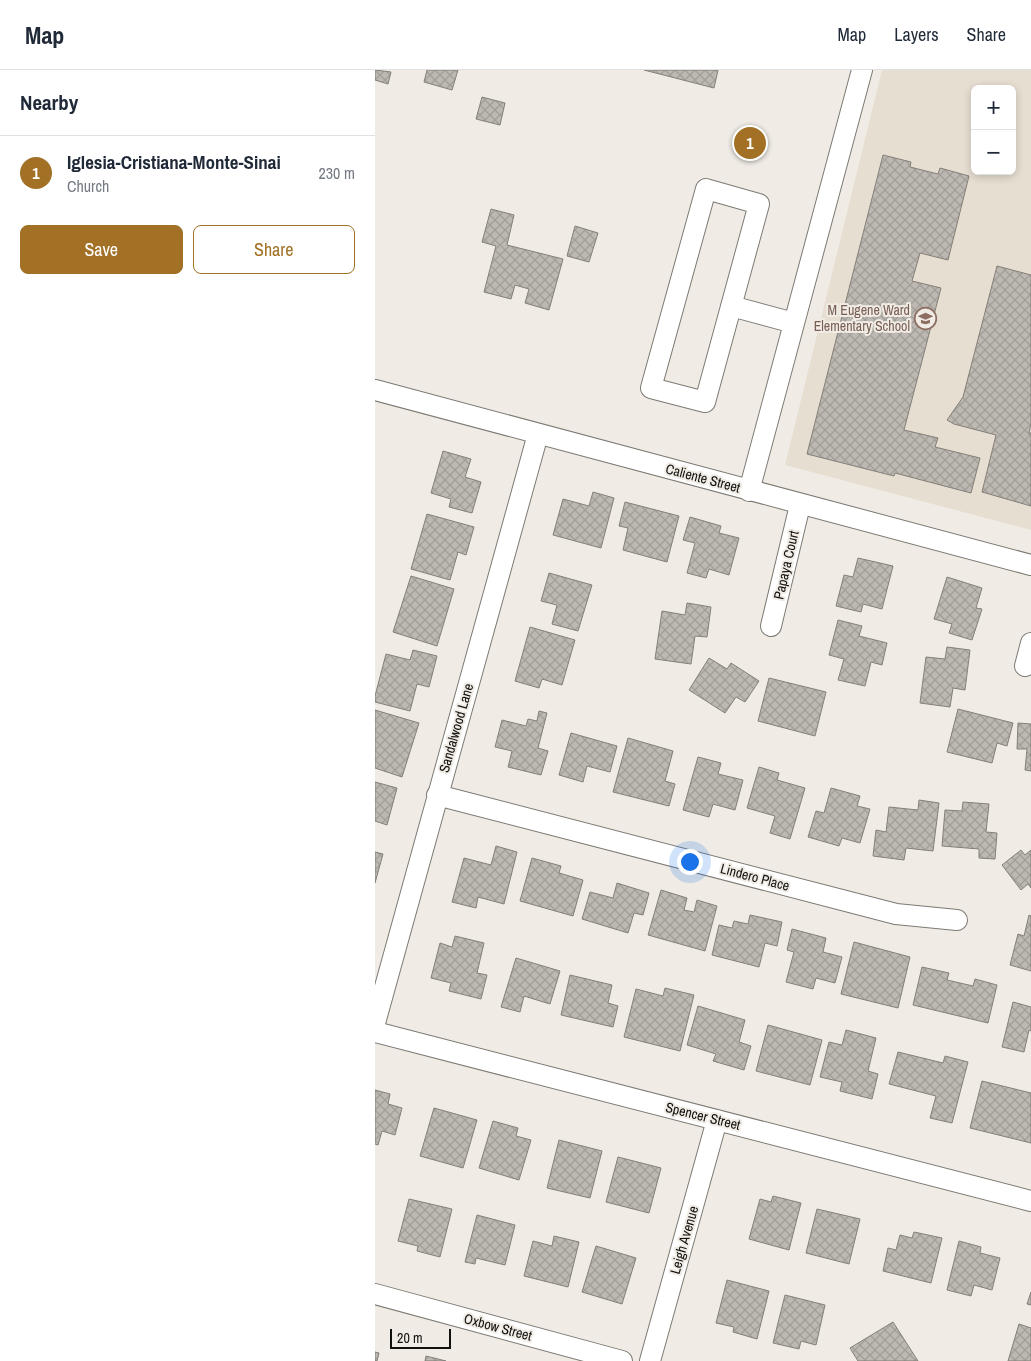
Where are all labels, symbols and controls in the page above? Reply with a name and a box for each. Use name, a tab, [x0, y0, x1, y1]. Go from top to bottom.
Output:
text: Map	[25, 19, 64, 51]
text: Map	[838, 22, 866, 47]
text: Layers	[894, 22, 939, 47]
text: Share	[967, 22, 1006, 47]
map controls	[971, 85, 1016, 175]
button: +	[971, 85, 1016, 130]
text: Nearby	[20, 88, 78, 117]
pin: 1	[734, 124, 766, 162]
button: −	[971, 130, 1016, 175]
text: Iglesia-Cristiana-Monte-Sinai	[67, 149, 281, 175]
text: 1	[32, 162, 40, 184]
text: 230 m	[319, 162, 355, 184]
text: Church	[67, 175, 109, 197]
button: Save	[20, 225, 183, 274]
button: Share	[193, 225, 355, 274]
place label: M Eugene Ward Elementary School	[814, 301, 910, 335]
school or university icon: M Eugene Ward Elementary School	[914, 306, 938, 330]
street label: Caliente Street	[664, 459, 742, 497]
street label: Papaya Court	[769, 529, 803, 601]
street label: Sandalwood Lane	[435, 681, 477, 775]
your location	[677, 849, 703, 875]
street label: Lindero Place	[718, 859, 792, 895]
street label: Spencer Street	[664, 1098, 742, 1134]
street label: Leigh Avenue	[666, 1204, 702, 1276]
street label: Oxbow Street	[462, 1309, 534, 1345]
scale bar	[390, 1326, 451, 1349]
text: 20 m	[397, 1329, 423, 1347]

